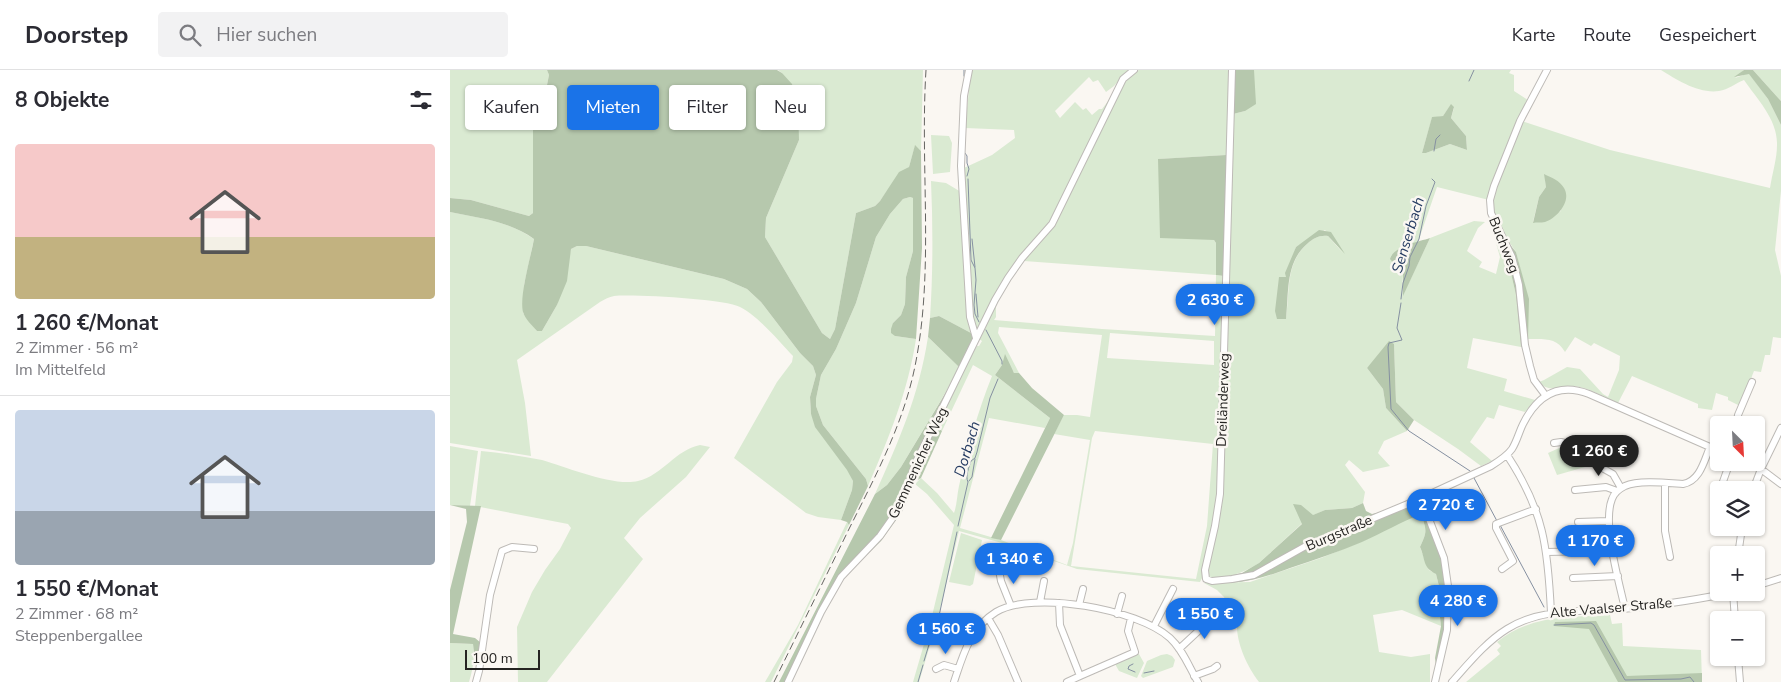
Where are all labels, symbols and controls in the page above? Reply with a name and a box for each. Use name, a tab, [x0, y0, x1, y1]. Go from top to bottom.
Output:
search box	[158, 12, 508, 57]
text: Doorstep	[25, 19, 128, 51]
icon: search	[176, 21, 204, 49]
text: Hier suchen	[216, 22, 317, 48]
text: Karte	[1512, 23, 1555, 47]
text: Route	[1583, 23, 1631, 47]
text: Gespeichert	[1659, 23, 1756, 47]
chip: Kaufen	[465, 85, 557, 130]
chip: Mieten	[567, 85, 659, 130]
chip: Filter	[669, 85, 746, 130]
chip: Neu	[756, 85, 825, 130]
text: 8 Objekte	[15, 86, 109, 114]
icon: filters	[407, 86, 435, 114]
icon: home	[180, 177, 270, 267]
water label: Senserbach	[1387, 195, 1429, 275]
street label: Buchweg	[1484, 214, 1524, 276]
pin: 2 630 €	[1169, 284, 1261, 326]
text: 2 630 €	[1187, 289, 1243, 311]
text: 1 260 €/Monat	[15, 309, 158, 337]
text: 2 Zimmer · 56 m²	[15, 337, 138, 359]
street label: Dreiländerweg	[1212, 353, 1234, 447]
text: Im Mittelfeld	[15, 359, 106, 381]
street label: Gemmenicher Weg	[884, 404, 952, 522]
north arrow	[1710, 416, 1765, 471]
map controls	[1710, 416, 1765, 666]
water label: Dorbach	[949, 419, 985, 479]
pin: 1 260 €	[1553, 434, 1645, 477]
text: 1 260 €	[1571, 440, 1627, 462]
icon: home	[180, 442, 270, 532]
button: layers	[1710, 481, 1765, 536]
pin: 2 720 €	[1400, 488, 1492, 531]
text: 2 720 €	[1418, 494, 1474, 516]
street label: Burgstraße	[1303, 510, 1375, 556]
pin: 1 170 €	[1549, 524, 1641, 567]
text: 1 170 €	[1567, 530, 1623, 552]
pin: 1 340 €	[968, 542, 1060, 585]
button: +	[1710, 546, 1765, 601]
text: 1 340 €	[986, 548, 1042, 570]
text: 1 550 €/Monat	[15, 575, 158, 603]
pin: 4 280 €	[1412, 584, 1504, 627]
text: 4 280 €	[1430, 590, 1486, 612]
street label: Alte Vaalser Straße	[1549, 593, 1673, 623]
pin: 1 550 €	[1159, 598, 1251, 640]
text: 2 Zimmer · 68 m²	[15, 603, 138, 625]
text: 1 550 €	[1177, 603, 1233, 625]
button: −	[1710, 611, 1765, 666]
pin: 1 560 €	[900, 612, 992, 655]
text: 1 560 €	[918, 618, 974, 640]
text: Steppenbergallee	[15, 625, 143, 647]
scale bar	[465, 647, 540, 670]
text: 100 m	[472, 649, 513, 668]

